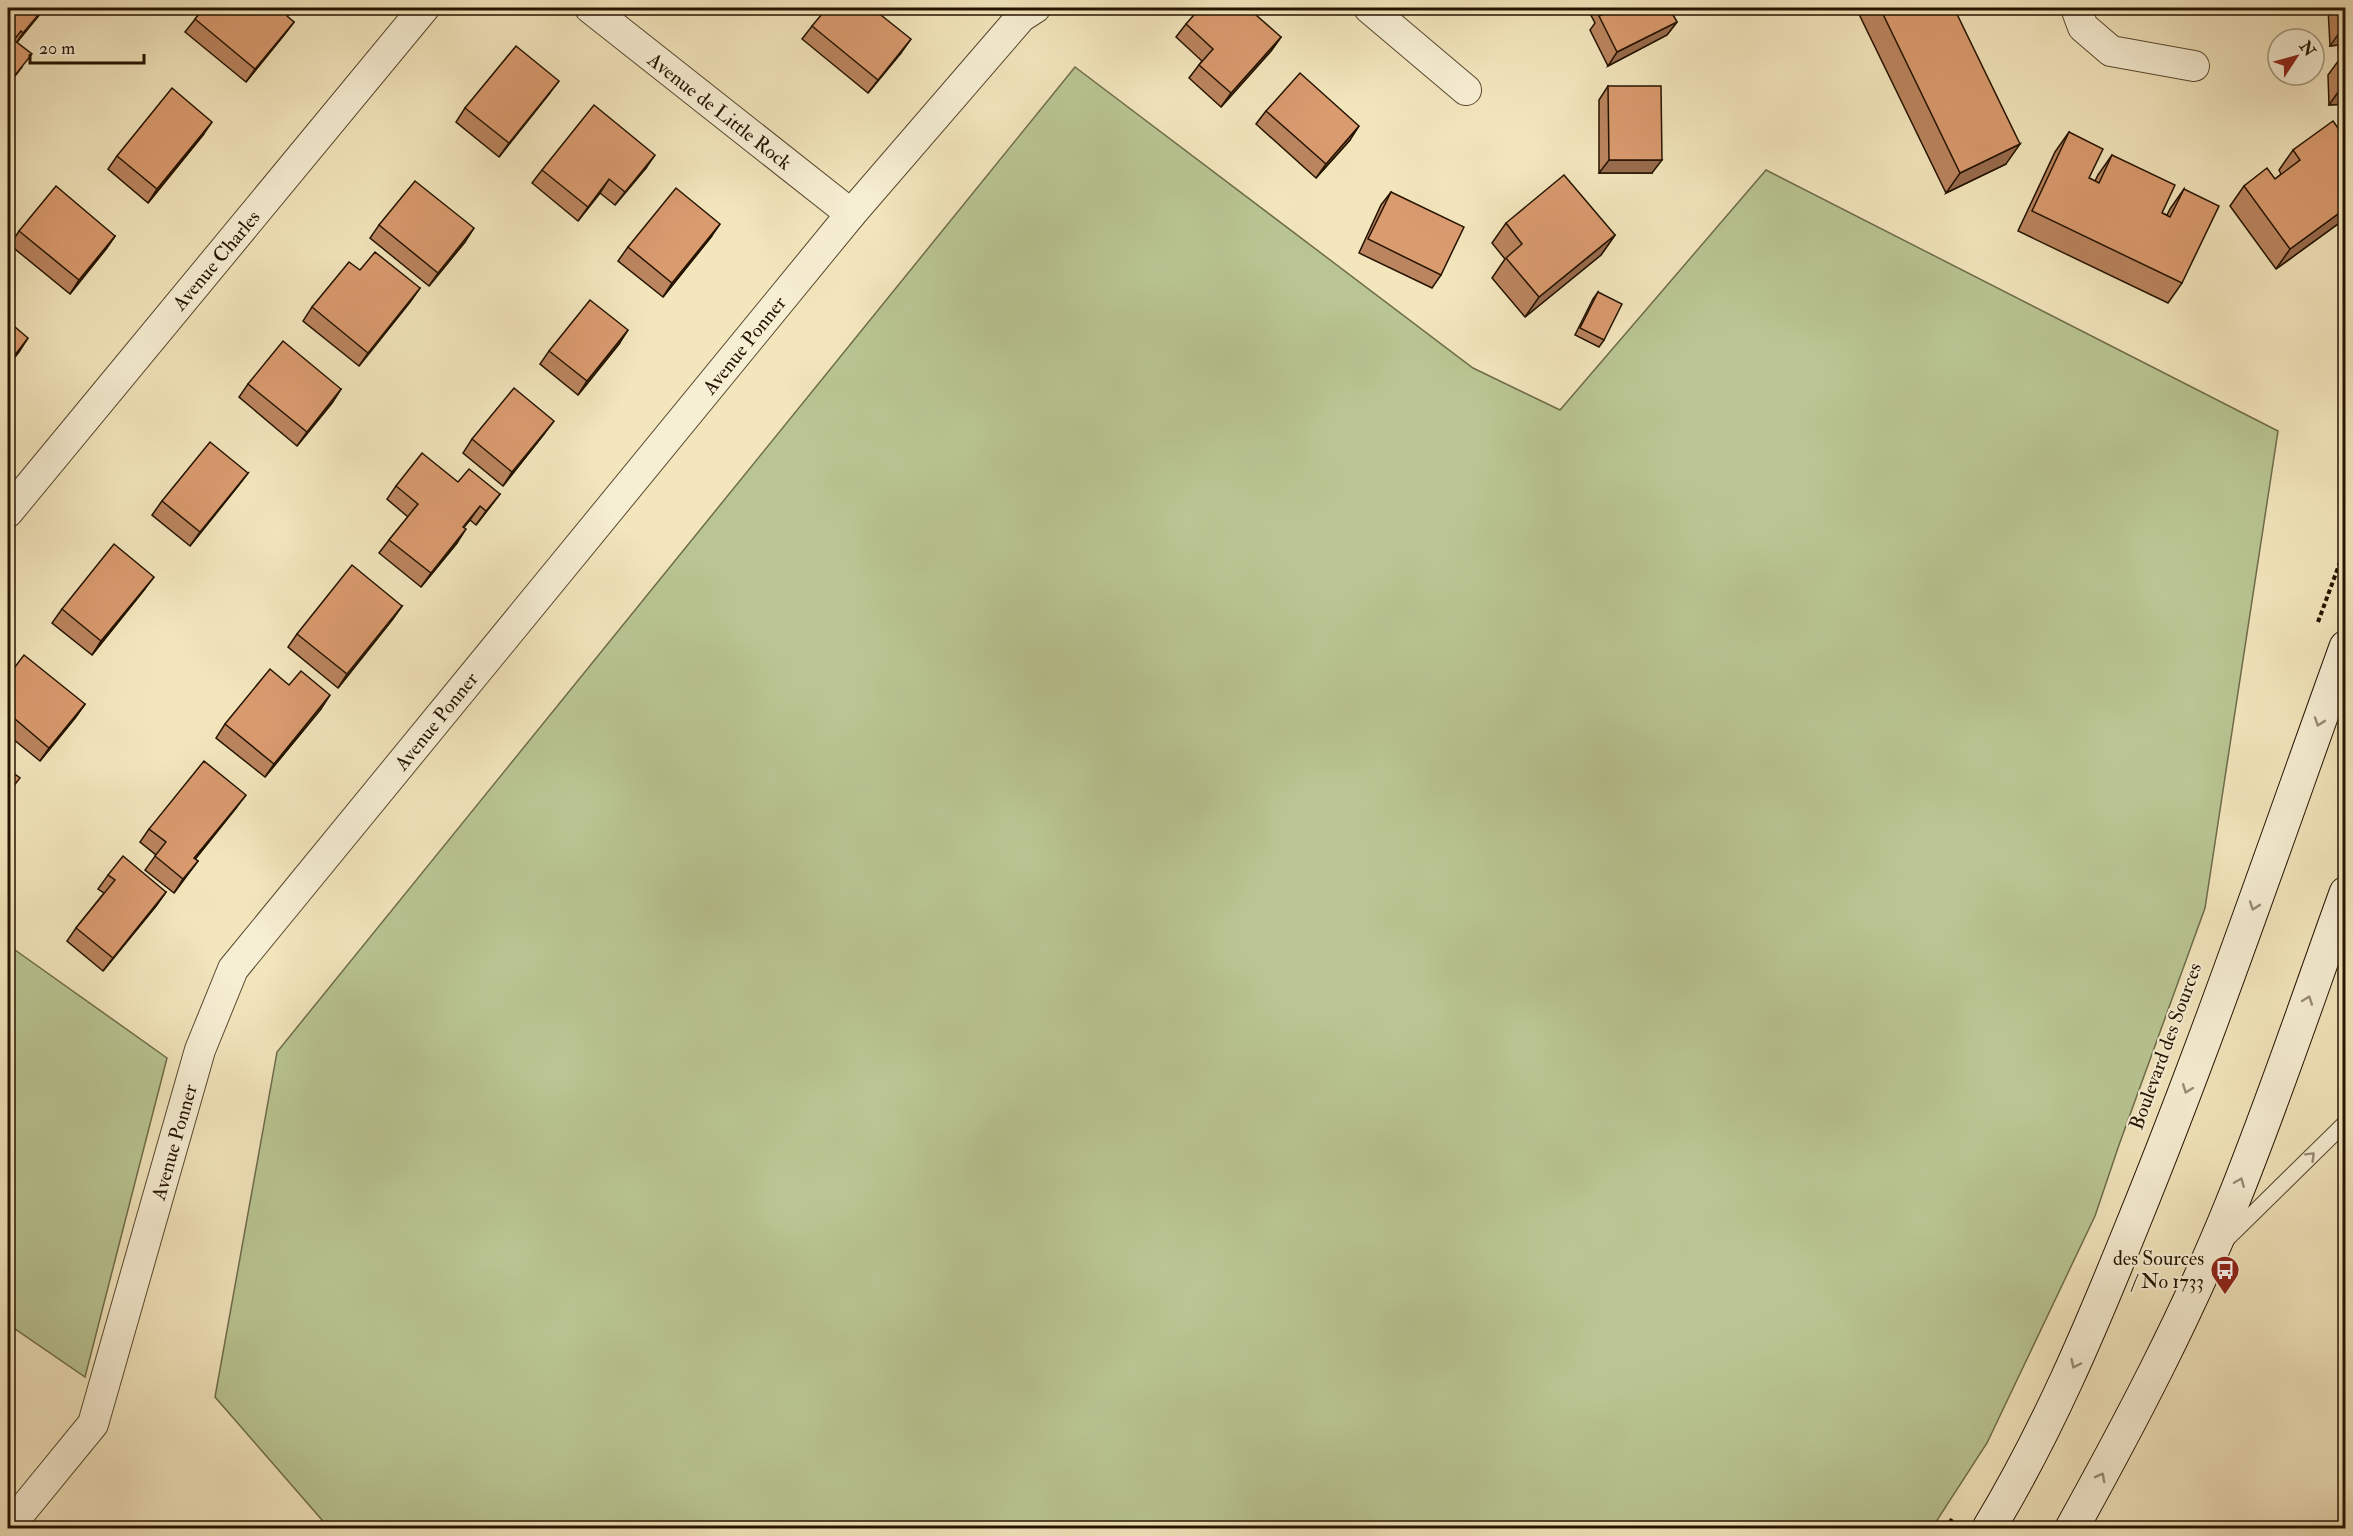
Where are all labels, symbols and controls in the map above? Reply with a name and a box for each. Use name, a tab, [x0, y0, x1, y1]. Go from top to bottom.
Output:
scale bar	[30, 27, 144, 65]
north arrow	[2266, 27, 2326, 87]
text: N	[2294, 36, 2320, 61]
text: 20 m	[39, 37, 75, 60]
street label: Avenue de Little Rock	[642, 47, 797, 176]
street label: Avenue Charles	[167, 205, 266, 316]
street label: Avenue Ponner	[697, 291, 792, 400]
street label: Avenue Ponner	[389, 667, 484, 776]
one-way arrow	[2313, 716, 2326, 727]
one-way arrow	[2248, 900, 2261, 911]
street label: Boulevard des Sources	[2124, 959, 2207, 1133]
one-way arrow	[2300, 995, 2313, 1005]
street label: Avenue Ponner	[146, 1081, 203, 1204]
one-way arrow	[2181, 1083, 2194, 1094]
one-way arrow	[2304, 1153, 2315, 1164]
one-way arrow	[2233, 1178, 2245, 1189]
place label: des Sources / No 1733	[2113, 1246, 2204, 1294]
bus stop icon: des Sources / No 1733	[2209, 1254, 2241, 1296]
one-way arrow	[2071, 1357, 2083, 1368]
one-way arrow	[2094, 1473, 2105, 1483]

